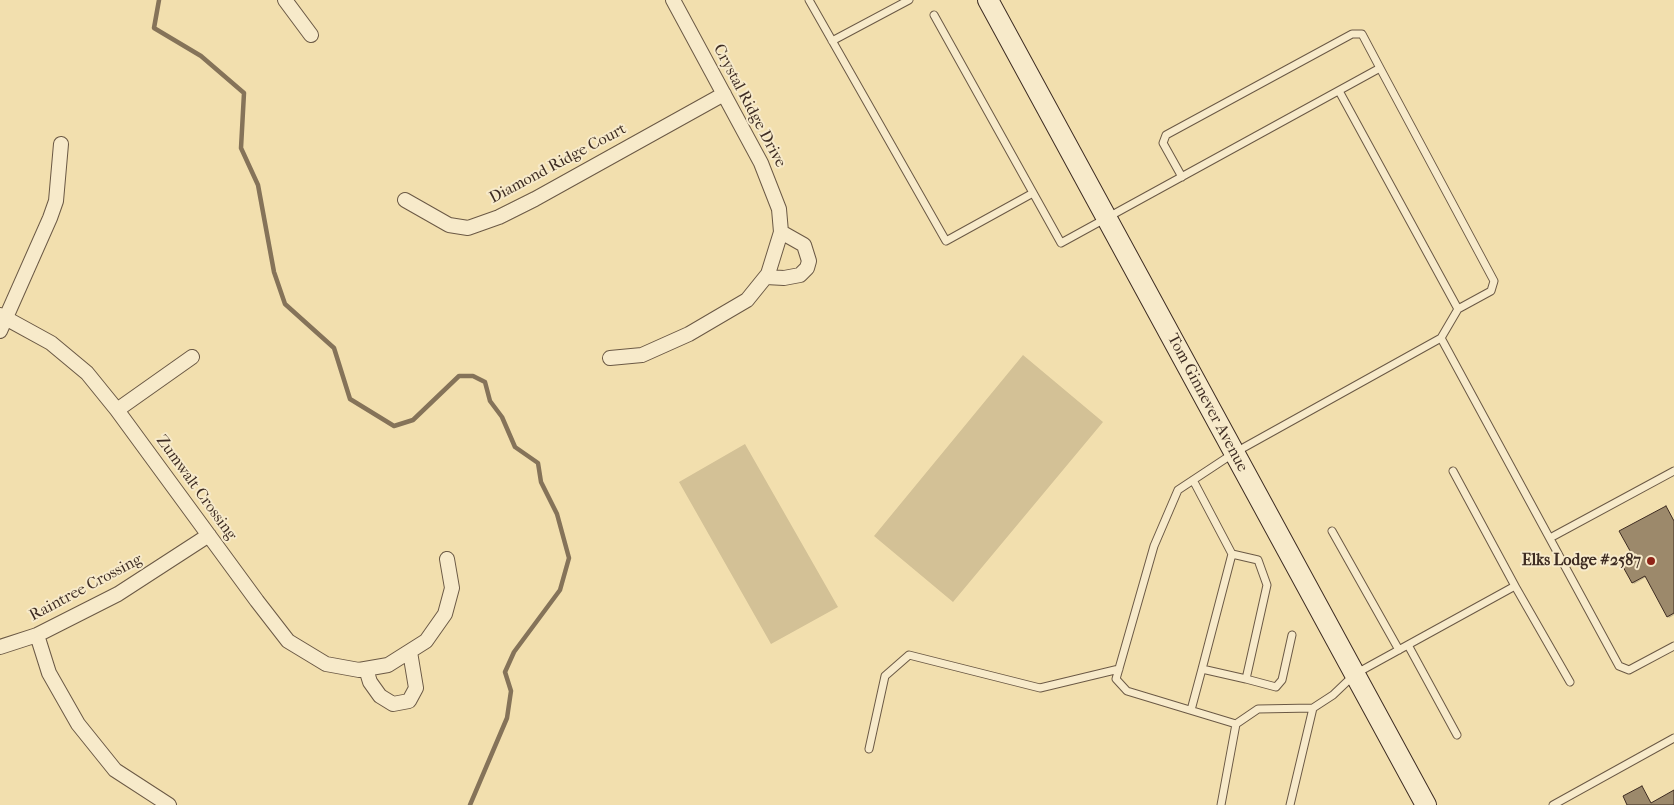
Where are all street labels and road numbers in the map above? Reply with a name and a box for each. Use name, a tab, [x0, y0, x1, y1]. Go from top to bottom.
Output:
street label: Crystal Ridge Drive	[708, 41, 790, 171]
street label: Diamond Ridge Court	[486, 120, 630, 208]
street label: Tom Ginnever Avenue	[1162, 331, 1252, 475]
street label: Zumwalt Crossing	[151, 432, 241, 544]
street label: Raintree Crossing	[26, 550, 146, 626]

